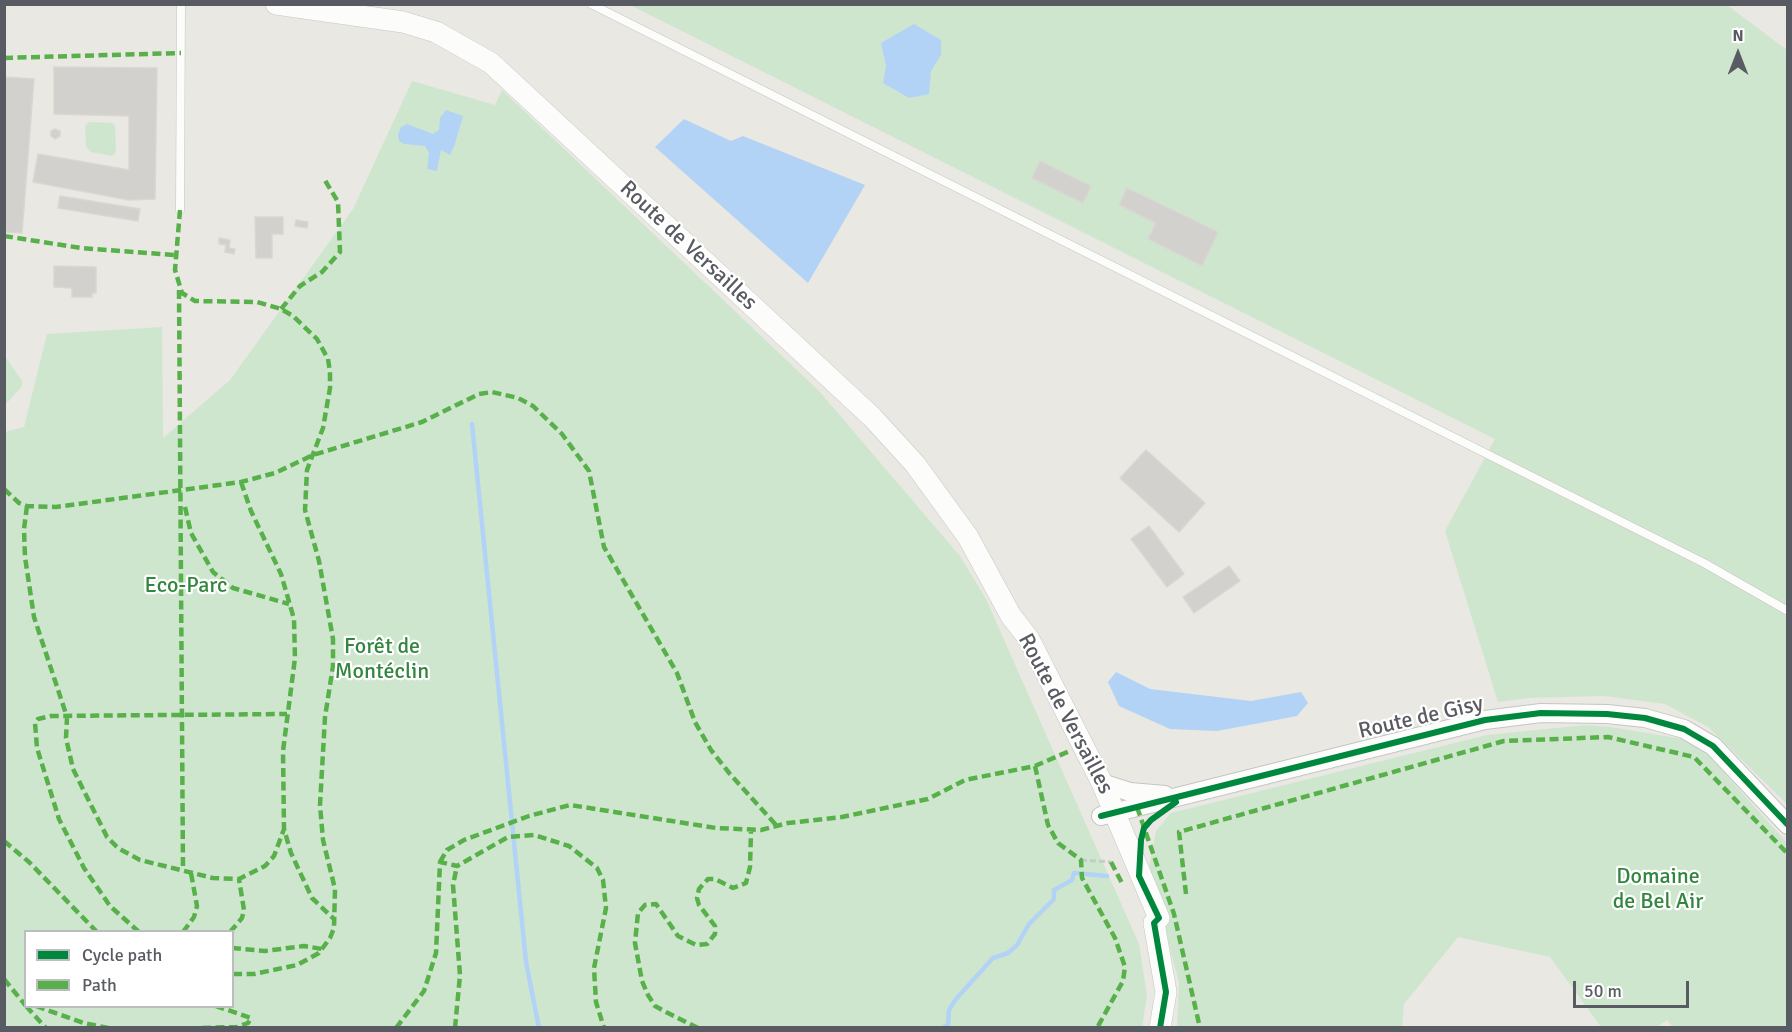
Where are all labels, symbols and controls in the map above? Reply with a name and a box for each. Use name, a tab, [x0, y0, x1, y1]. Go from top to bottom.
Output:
north arrow	[1708, 24, 1768, 84]
text: N	[1732, 26, 1744, 46]
street label: Route de Versailles	[614, 176, 762, 316]
park label: Eco-Parc	[145, 573, 227, 599]
street label: Route de Versailles	[1012, 629, 1118, 799]
park label: Forêt de Montéclin	[335, 634, 429, 686]
street label: Route de Gisy	[1356, 691, 1486, 745]
park label: Domaine de Bel Air	[1613, 864, 1703, 915]
legend	[24, 930, 234, 1008]
text: Cycle path	[82, 944, 162, 966]
scale bar	[1576, 969, 1692, 1007]
text: Path	[82, 974, 117, 996]
text: 50 m	[1584, 980, 1622, 1002]

